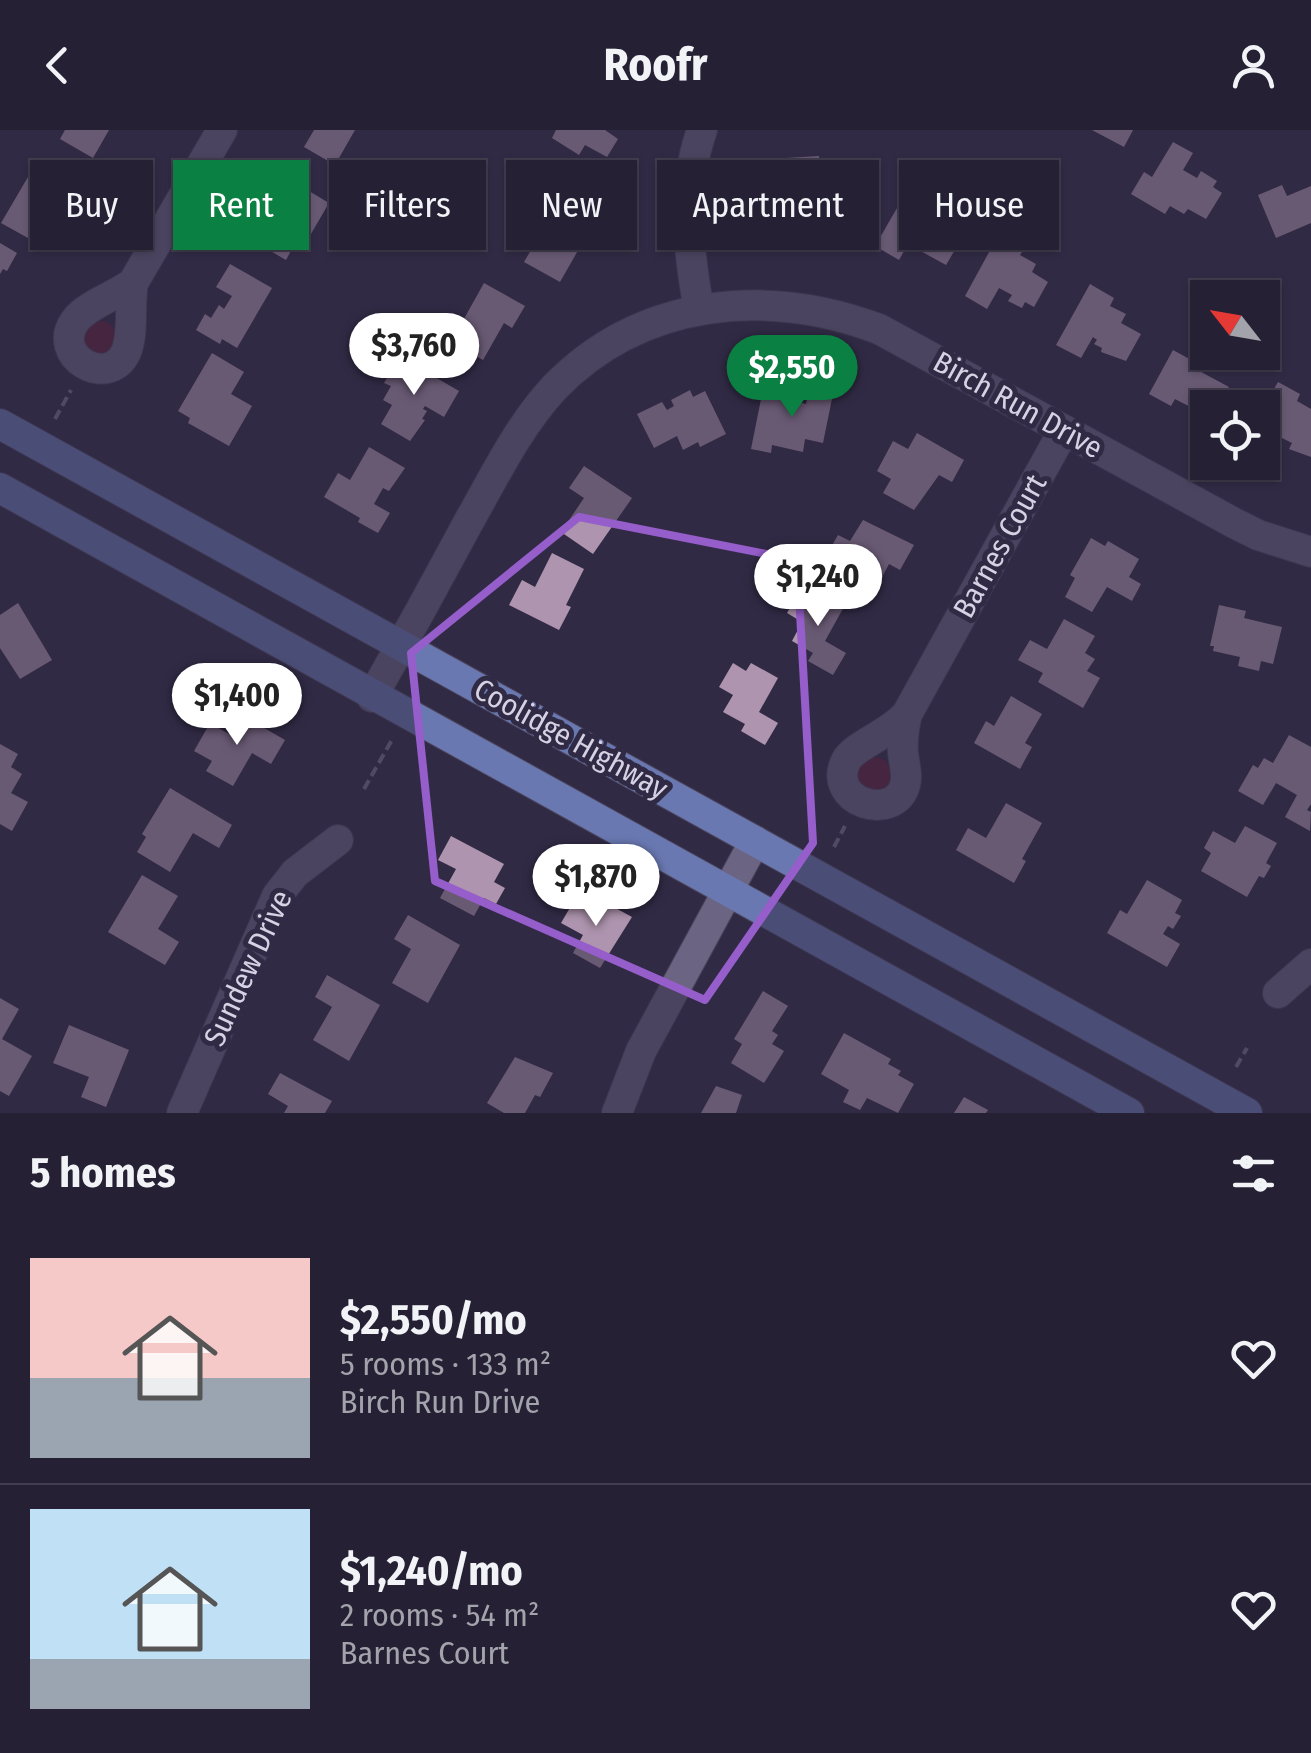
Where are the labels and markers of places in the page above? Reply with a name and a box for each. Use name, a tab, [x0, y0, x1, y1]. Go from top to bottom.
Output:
pin: $3,760	[333, 313, 495, 398]
pin: $2,550	[711, 335, 873, 420]
pin: $1,240	[737, 544, 899, 629]
pin: $1,400	[156, 663, 318, 748]
pin: $1,870	[515, 844, 677, 929]

